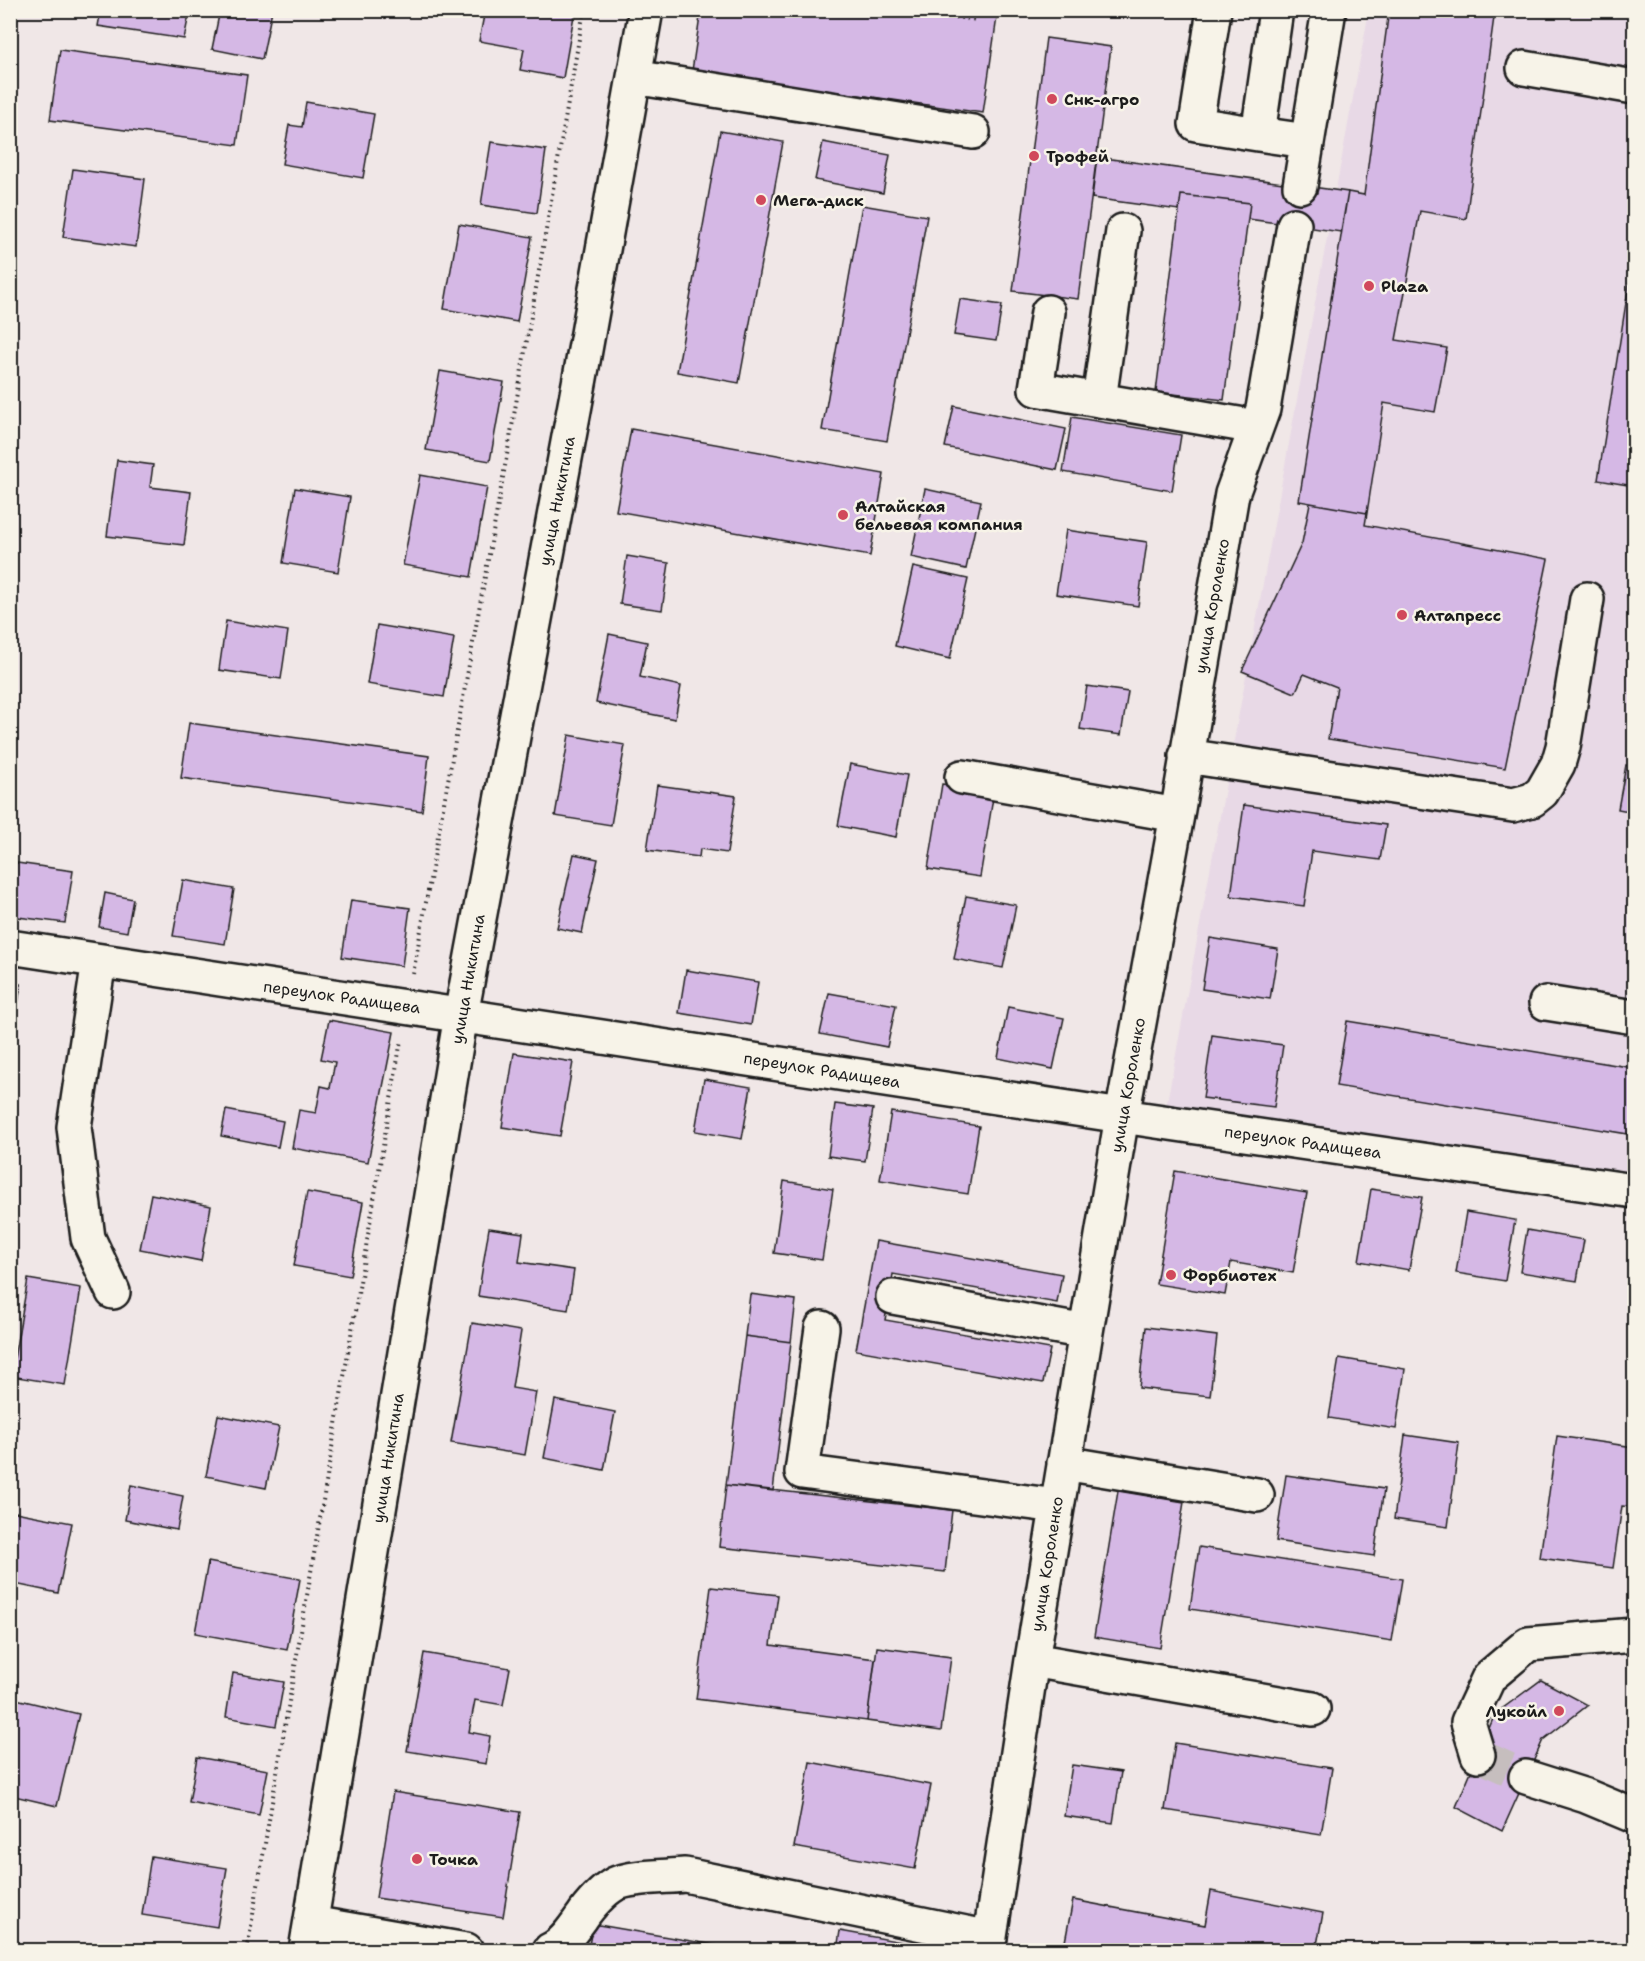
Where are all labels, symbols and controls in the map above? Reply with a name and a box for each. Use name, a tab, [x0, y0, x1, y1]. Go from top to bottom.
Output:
place label: Снк-агро	[1064, 89, 1139, 110]
marker: Снк-агро	[1045, 92, 1059, 106]
place label: Трофей	[1046, 146, 1109, 167]
marker: Трофей	[1027, 149, 1041, 163]
place label: Мега-диск	[773, 190, 864, 211]
marker: Мега-диск	[754, 193, 768, 207]
place label: Plaza	[1381, 276, 1428, 297]
marker: Plaza	[1362, 279, 1376, 293]
street label: улица Никитина	[534, 434, 580, 567]
place label: Алтайская бельевая компания	[855, 496, 1023, 535]
marker: Алтайская бельевая компания	[836, 508, 850, 522]
street label: улица Короленко	[1190, 537, 1234, 675]
place label: Алтапресс	[1414, 605, 1501, 626]
marker: Алтапресс	[1395, 608, 1409, 622]
street label: улица Никитина	[446, 912, 490, 1046]
street label: переулок Радищева	[262, 976, 422, 1018]
street label: улица Короленко	[1106, 1016, 1150, 1154]
street label: переулок Радищева	[742, 1047, 902, 1093]
street label: переулок Радищева	[1223, 1121, 1383, 1163]
place label: Форбиотех	[1183, 1265, 1277, 1286]
marker: Форбиотех	[1164, 1268, 1178, 1282]
street label: улица Никитина	[367, 1391, 409, 1525]
street label: улица Короленко	[1026, 1495, 1068, 1633]
place label: Лукойл	[1486, 1701, 1547, 1722]
marker: Лукойл	[1552, 1704, 1566, 1718]
place label: Точка	[429, 1849, 478, 1870]
marker: Точка	[410, 1852, 424, 1866]

